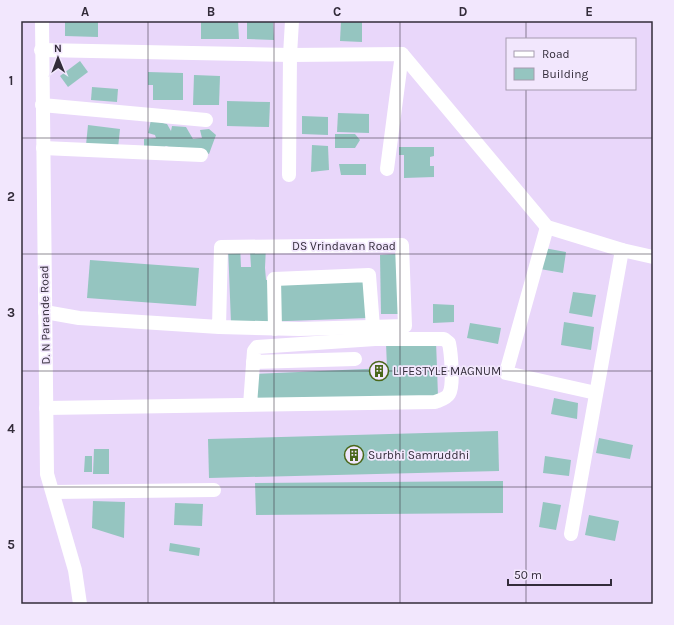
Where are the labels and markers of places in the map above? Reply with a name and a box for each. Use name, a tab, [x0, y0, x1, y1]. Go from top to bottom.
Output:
building icon: LIFESTYLE MAGNUM	[368, 360, 390, 382]
place label: LIFESTYLE MAGNUM	[393, 364, 501, 378]
building icon: Surbhi Samruddhi	[343, 444, 365, 466]
place label: Surbhi Samruddhi	[368, 448, 469, 462]

